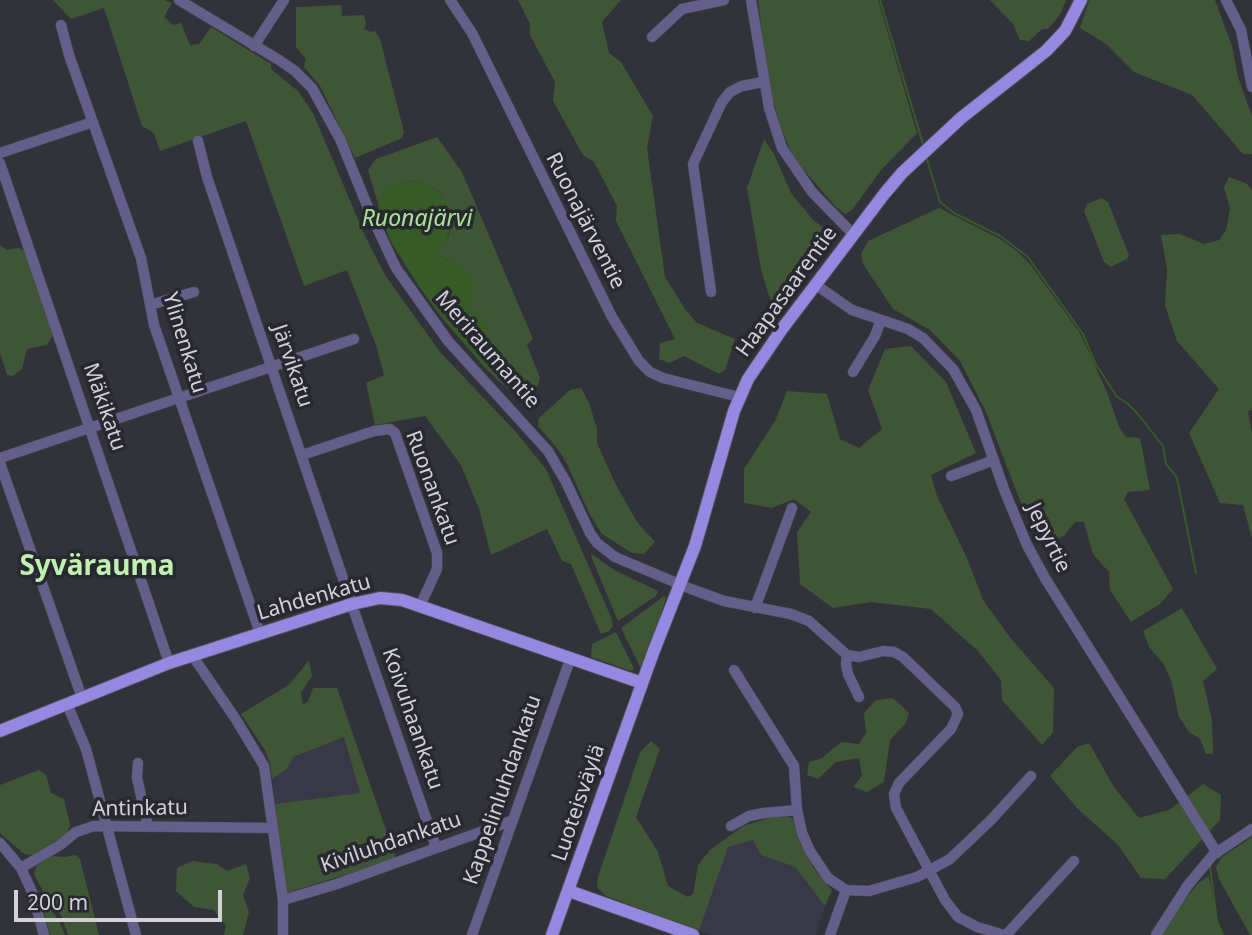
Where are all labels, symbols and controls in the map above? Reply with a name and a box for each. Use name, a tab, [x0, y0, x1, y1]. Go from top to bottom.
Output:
street label: Ruonajärventie	[540, 149, 630, 293]
water label: Ruonajärvi	[362, 205, 472, 233]
street label: Haapasaarentie	[731, 222, 843, 362]
street label: Meriraumantie	[429, 286, 545, 414]
street label: Ylinenkatu	[157, 290, 211, 396]
street label: Järvikatu	[266, 321, 318, 411]
street label: Mäkikatu	[77, 360, 131, 454]
street label: Ruonankatu	[400, 427, 464, 549]
street label: Jepyrtie	[1020, 499, 1076, 577]
district label: Syvärauma	[19, 550, 175, 584]
street label: Lahdenkatu	[254, 570, 374, 626]
street label: Koivuhaankatu	[376, 645, 448, 793]
street label: Kappelinluhdankatu	[459, 692, 547, 888]
street label: Luoteisväylä	[547, 741, 611, 865]
street label: Antinkatu	[92, 796, 188, 822]
street label: Kiviluhdankatu	[317, 807, 465, 879]
scale bar	[18, 876, 226, 920]
text: 200 m	[27, 888, 88, 916]

